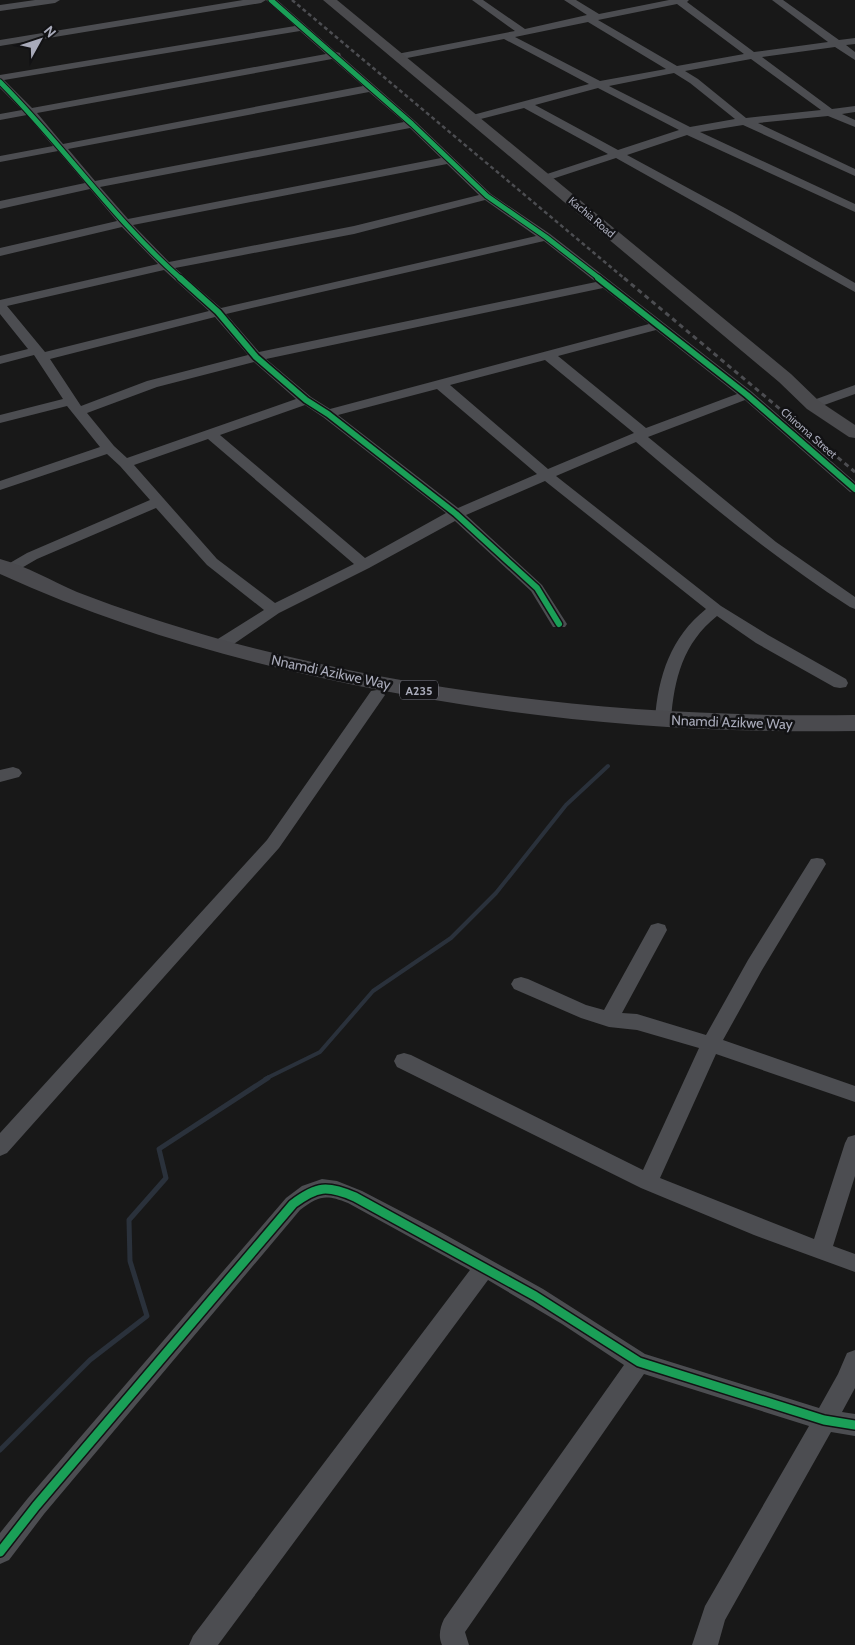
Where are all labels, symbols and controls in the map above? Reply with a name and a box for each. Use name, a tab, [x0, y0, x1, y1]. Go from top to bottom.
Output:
north arrow	[15, 15, 65, 65]
text: N	[40, 22, 60, 41]
street label: Kachia Road	[566, 194, 618, 240]
street label: Chiroma Street	[778, 405, 840, 461]
street label: Nnamdi Azikwe Way	[270, 651, 392, 693]
road number: A235	[400, 680, 438, 700]
street label: Nnamdi Azikwe Way	[671, 711, 793, 733]

